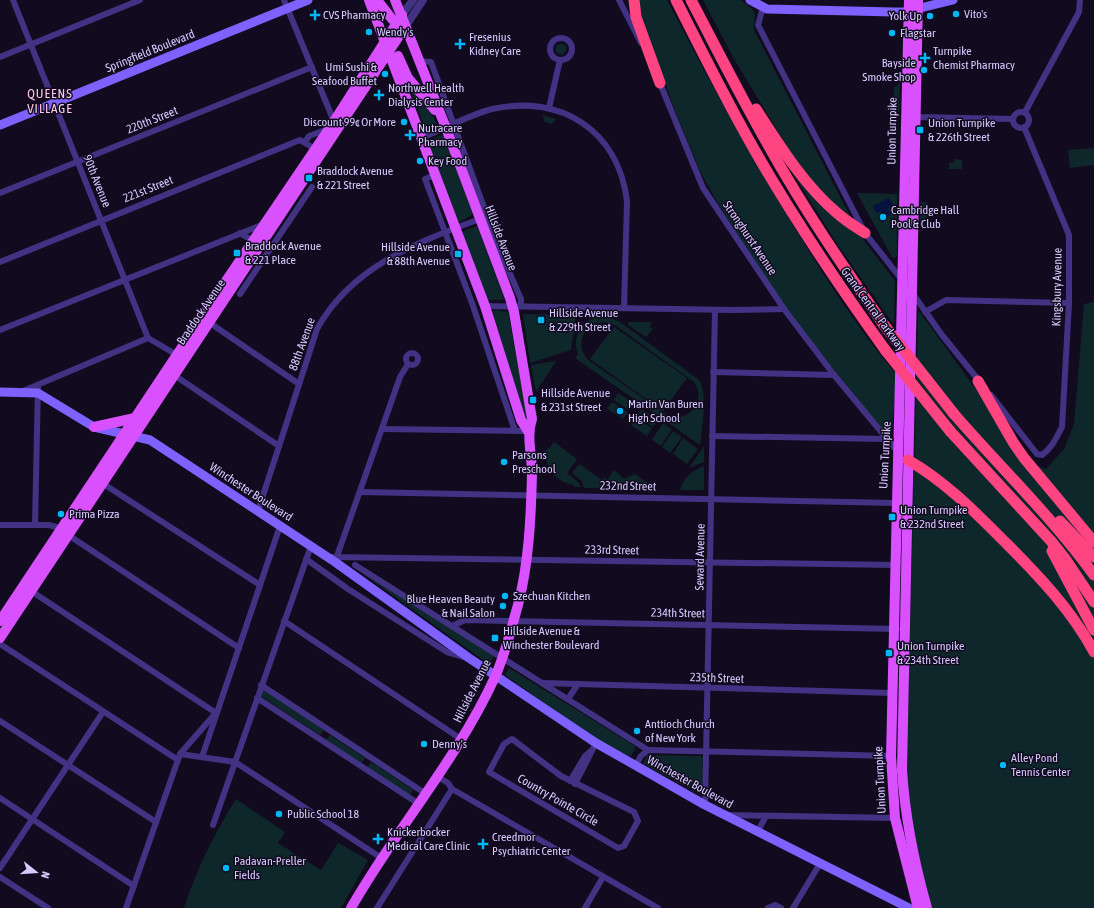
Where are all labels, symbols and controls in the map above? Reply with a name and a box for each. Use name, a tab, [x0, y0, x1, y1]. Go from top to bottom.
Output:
place label: Vito's	[964, 7, 987, 21]
place label: CVS Pharmacy	[323, 8, 385, 22]
place label: Yolk Up	[889, 9, 922, 23]
marker: Vito's	[951, 9, 961, 19]
marker: CVS Pharmacy	[310, 10, 320, 20]
marker: Yolk Up	[925, 11, 935, 21]
place label: Wendy's	[377, 25, 413, 39]
place label: Flagstar	[900, 26, 936, 40]
street label: Springfield Boulevard	[103, 27, 197, 75]
marker: Wendy's	[364, 27, 374, 37]
marker: Flagstar	[887, 28, 897, 38]
place label: Fresenius Kidney Care	[469, 30, 521, 58]
marker: Fresenius Kidney Care	[454, 38, 466, 50]
place label: Turnpike Chemist Pharmacy	[933, 44, 1015, 72]
marker: Turnpike Chemist Pharmacy	[920, 53, 930, 63]
place label: Bayside Smoke Shop	[862, 56, 916, 84]
place label: Umi Sushi & Seafood Buffet	[312, 60, 378, 88]
marker: Bayside Smoke Shop	[919, 65, 929, 75]
marker: Umi Sushi & Seafood Buffet	[380, 69, 390, 79]
place label: Northwell Health Dialysis Center	[388, 81, 464, 109]
district label: QUEENS VILLAGE	[27, 86, 73, 116]
marker: Northwell Health Dialysis Center	[373, 89, 385, 101]
street label: Union Turnpike	[884, 97, 900, 165]
street label: 220th Street	[124, 103, 180, 137]
place label: Discount 99¢ Or More	[303, 115, 396, 129]
place label: Union Turnpike & 226th Street	[928, 116, 996, 144]
marker: Discount 99¢ Or More	[399, 117, 409, 127]
place label: Nutracare Pharmacy	[418, 121, 462, 149]
marker: Union Turnpike & 226th Street	[915, 125, 925, 135]
marker: Nutracare Pharmacy	[405, 130, 415, 140]
street label: 90th Avenue	[80, 153, 114, 209]
place label: Key Food	[428, 154, 467, 168]
marker: Key Food	[415, 156, 425, 166]
place label: Braddock Avenue & 221 Street	[317, 164, 393, 192]
street label: 221st Street	[121, 172, 175, 205]
marker: Braddock Avenue & 221 Street	[304, 173, 314, 183]
street label: Stronghurst Avenue	[720, 198, 780, 278]
street label: Hillside Avenue	[482, 203, 520, 273]
place label: Cambridge Hall Pool & Club	[891, 203, 960, 231]
marker: Cambridge Hall Pool & Club	[878, 212, 888, 222]
place label: Braddock Avenue & 221 Place	[245, 239, 321, 267]
place label: Hillside Avenue & 88th Avenue	[381, 240, 450, 268]
marker: Braddock Avenue & 221 Place	[232, 248, 242, 258]
street label: Kingsbury Avenue	[1049, 248, 1065, 326]
marker: Hillside Avenue & 88th Avenue	[453, 249, 463, 259]
street label: Grand Central Parkway	[838, 264, 908, 354]
street label: Braddock Avenue	[174, 277, 228, 347]
place label: Hillside Avenue & 229th Street	[549, 306, 618, 334]
marker: Hillside Avenue & 229th Street	[536, 315, 546, 325]
street label: 88th Avenue	[286, 316, 318, 372]
place label: Hillside Avenue & 231st Street	[541, 386, 610, 414]
marker: Hillside Avenue & 231st Street	[528, 395, 538, 405]
place label: Martin Van Buren High School	[628, 397, 704, 425]
marker: Martin Van Buren High School	[615, 406, 625, 416]
street label: Union Turnpike	[876, 421, 894, 489]
place label: Parsons Preschool	[512, 448, 557, 476]
marker: Parsons Preschool	[499, 457, 509, 467]
street label: Winchester Boulevard	[207, 460, 295, 524]
street label: 232nd Street	[600, 479, 657, 494]
place label: Union Turnpike & 232nd Street	[900, 503, 968, 531]
place label: Prima Pizza	[69, 507, 120, 521]
marker: Prima Pizza	[56, 509, 66, 519]
marker: Union Turnpike & 232nd Street	[887, 512, 897, 522]
street label: Seward Avenue	[692, 523, 708, 591]
street label: 233rd Street	[585, 543, 640, 557]
place label: Szechuan Kitchen	[513, 589, 590, 603]
marker: Szechuan Kitchen	[500, 591, 510, 601]
place label: Blue Heaven Beauty & Nail Salon	[407, 592, 495, 620]
marker: Blue Heaven Beauty & Nail Salon	[498, 601, 508, 611]
street label: 234th Street	[651, 606, 706, 620]
place label: Hillside Avenue & Winchester Boulevard	[503, 624, 599, 652]
marker: Hillside Avenue & Winchester Boulevard	[490, 633, 500, 643]
place label: Union Turnpike & 234th Street	[897, 639, 965, 667]
marker: Union Turnpike & 234th Street	[884, 648, 894, 658]
street label: Hillside Avenue	[450, 657, 494, 725]
street label: 235th Street	[690, 670, 745, 686]
place label: Anttioch Church of New York	[645, 717, 715, 745]
marker: Anttioch Church of New York	[632, 726, 642, 736]
place label: Denny's	[432, 737, 467, 751]
marker: Denny's	[419, 739, 429, 749]
street label: Union Turnpike	[871, 746, 889, 814]
place label: Alley Pond Tennis Center	[1011, 751, 1071, 779]
street label: Winchester Boulevard	[644, 753, 736, 811]
marker: Alley Pond Tennis Center	[998, 760, 1008, 770]
street label: Country Pointe Circle	[515, 771, 601, 829]
place label: Public School 18	[287, 807, 359, 821]
marker: Public School 18	[274, 809, 284, 819]
place label: Knickerbocker Medical Care Clinic	[387, 825, 470, 853]
place label: Creedmor Psychiatric Center	[492, 830, 571, 858]
marker: Knickerbocker Medical Care Clinic	[372, 833, 384, 845]
marker: Creedmor Psychiatric Center	[477, 838, 489, 850]
north arrow	[16, 852, 56, 892]
place label: Padavan-Preller Fields	[234, 854, 306, 882]
marker: Padavan-Preller Fields	[221, 863, 231, 873]
text: N	[39, 870, 52, 880]

